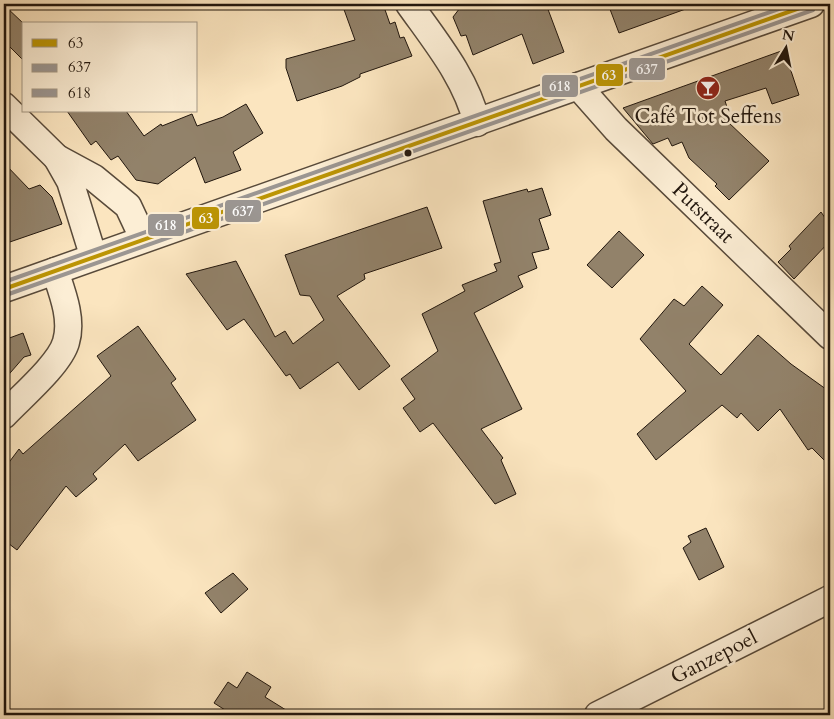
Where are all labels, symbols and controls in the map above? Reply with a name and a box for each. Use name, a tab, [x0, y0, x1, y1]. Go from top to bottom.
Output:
legend	[22, 22, 198, 112]
north arrow	[762, 22, 812, 72]
text: N	[781, 25, 796, 46]
text: 63	[68, 33, 83, 53]
text: 637	[68, 57, 91, 77]
line badge: 637	[628, 57, 666, 81]
text: 637	[636, 60, 658, 79]
line badge: 63	[595, 63, 624, 87]
text: 63	[602, 66, 616, 85]
line badge: 618	[541, 74, 579, 98]
bar icon: Café Tot Seffens	[695, 75, 721, 101]
text: 618	[549, 77, 571, 96]
text: 618	[68, 83, 91, 103]
place label: Café Tot Seffens	[635, 102, 781, 131]
unlabelled marker	[403, 148, 413, 158]
street label: Putstraat	[665, 176, 741, 250]
line badge: 637	[224, 199, 262, 223]
text: 637	[232, 202, 254, 221]
line badge: 63	[191, 206, 220, 230]
text: 63	[199, 209, 213, 228]
line badge: 618	[147, 213, 185, 237]
text: 618	[155, 216, 177, 235]
street label: Ganzepoel	[666, 623, 762, 691]

